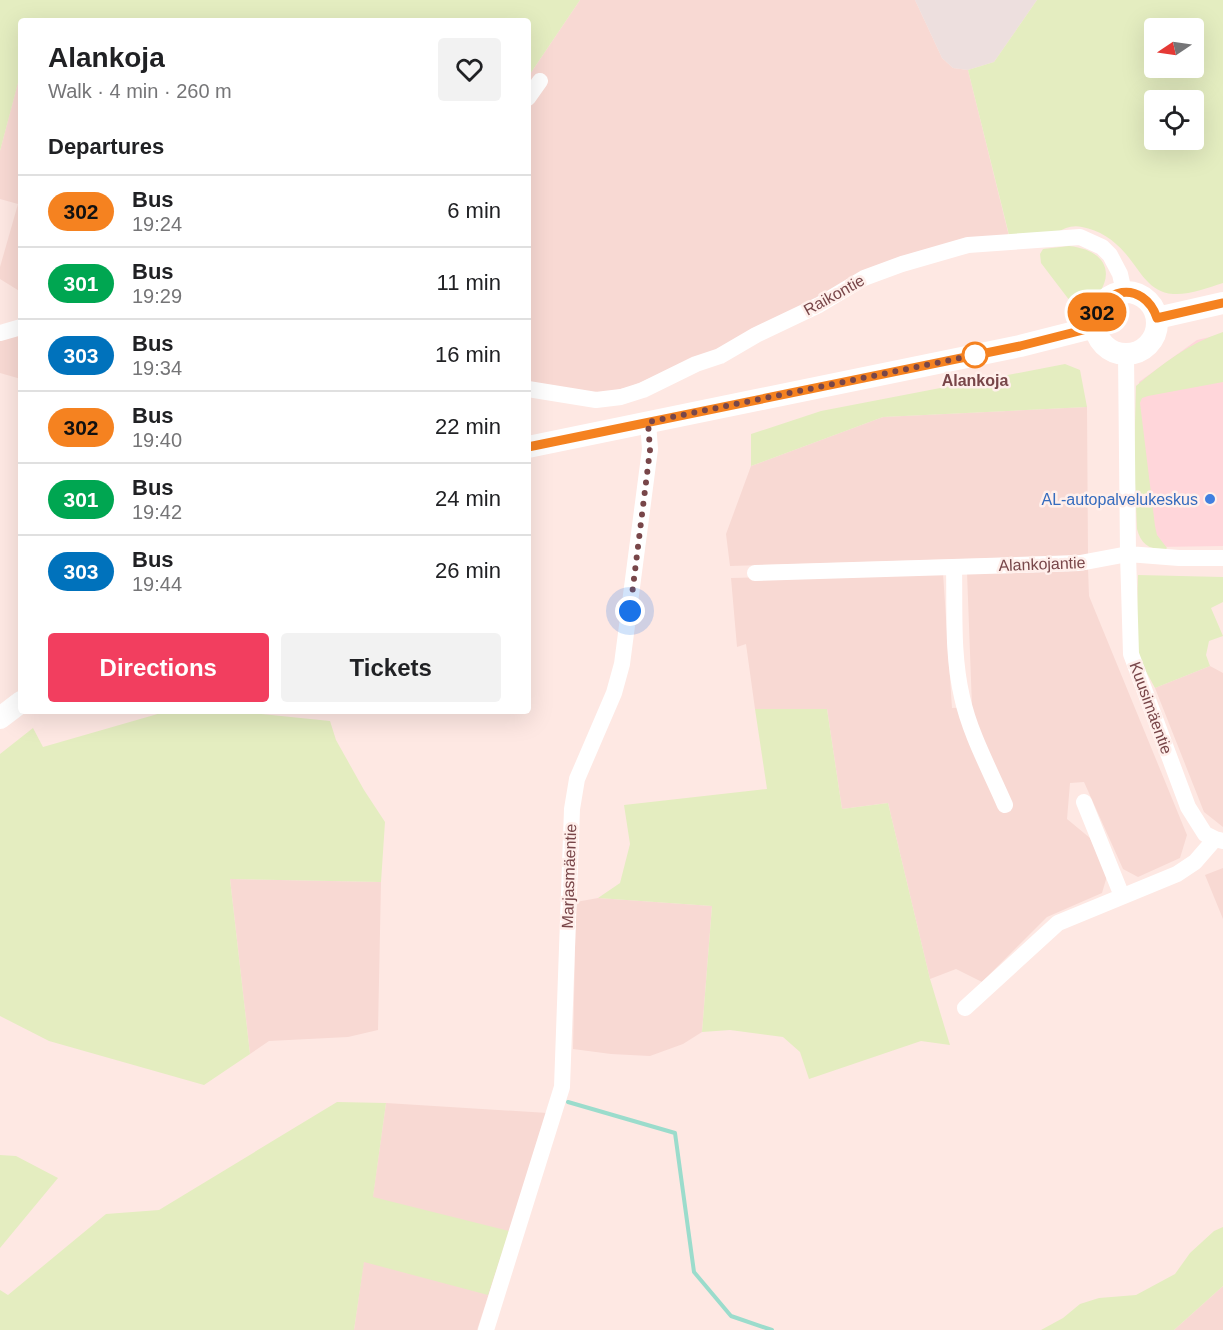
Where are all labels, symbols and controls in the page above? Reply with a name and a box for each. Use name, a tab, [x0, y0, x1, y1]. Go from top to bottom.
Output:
north arrow	[1144, 18, 1204, 78]
map controls	[1144, 18, 1204, 150]
button: heart	[438, 38, 501, 101]
text: Alankoja	[48, 42, 165, 73]
text: Walk · 4 min · 260 m	[48, 80, 232, 102]
button: locate	[1144, 90, 1204, 150]
text: Departures	[48, 134, 164, 159]
text: Bus	[132, 187, 174, 212]
text: 6 min	[447, 198, 501, 223]
text: 302	[63, 200, 99, 223]
text: 19:24	[132, 213, 182, 235]
text: Bus	[132, 259, 174, 284]
text: 11 min	[437, 270, 501, 295]
street label: Raikontie	[801, 271, 867, 319]
text: 301	[63, 272, 99, 295]
text: 19:29	[132, 285, 182, 307]
line badge: 302	[1062, 292, 1132, 332]
text: 302	[1079, 301, 1115, 324]
text: Bus	[132, 331, 174, 356]
text: 16 min	[435, 342, 501, 367]
marker: Alankoja	[962, 342, 988, 368]
text: 303	[63, 344, 99, 367]
text: 19:34	[132, 357, 182, 379]
place label: Alankoja	[942, 372, 1008, 389]
text: Bus	[132, 403, 174, 428]
text: 22 min	[435, 414, 501, 439]
text: 302	[63, 416, 99, 439]
text: 19:40	[132, 429, 182, 451]
text: Bus	[132, 475, 174, 500]
text: 24 min	[435, 486, 501, 511]
text: 301	[63, 488, 99, 511]
place label: AL-autopalvelukeskus	[1041, 491, 1198, 508]
marker: AL-autopalvelukeskus	[1203, 492, 1217, 506]
text: 19:42	[132, 501, 182, 523]
text: Bus	[132, 547, 174, 572]
street label: Alankojantie	[998, 554, 1086, 574]
text: 26 min	[435, 558, 501, 583]
text: 303	[63, 560, 99, 583]
text: 19:44	[132, 573, 182, 595]
your location	[615, 596, 645, 626]
button: Directions	[48, 633, 269, 702]
button: Tickets	[281, 633, 501, 702]
street label: Kuusimäentie	[1126, 660, 1176, 757]
street label: Marjasmäentie	[559, 823, 579, 929]

